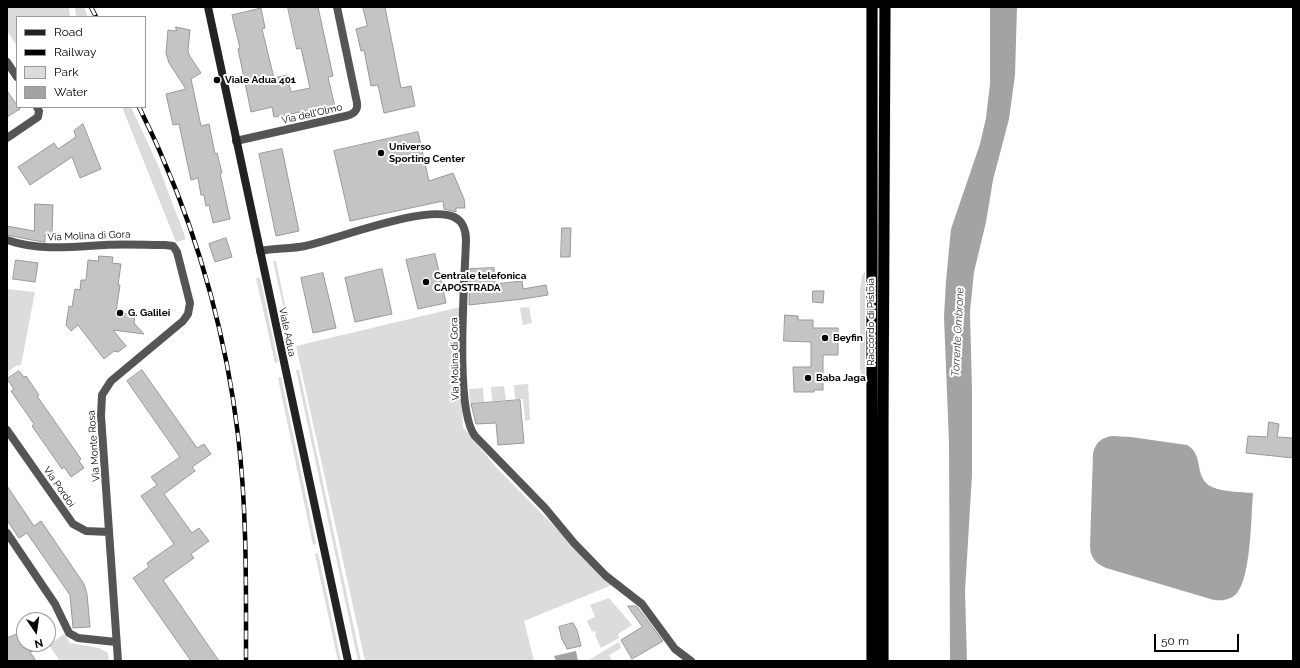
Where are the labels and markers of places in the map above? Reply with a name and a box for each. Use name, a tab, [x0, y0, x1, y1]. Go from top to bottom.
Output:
place label: Viale Adua 401	[225, 74, 296, 86]
marker: Viale Adua 401	[212, 75, 222, 85]
place label: Universo Sporting Center	[389, 141, 465, 164]
marker: Universo Sporting Center	[376, 148, 386, 158]
place label: Centrale telefonica CAPOSTRADA	[434, 270, 526, 294]
marker: Centrale telefonica CAPOSTRADA	[421, 277, 431, 287]
place label: G. Galilei	[128, 307, 170, 319]
marker: G. Galilei	[115, 308, 125, 318]
place label: Beyfin	[833, 332, 863, 344]
marker: Beyfin	[820, 333, 830, 343]
place label: Baba Jaga	[816, 372, 866, 384]
marker: Baba Jaga	[803, 373, 813, 383]

